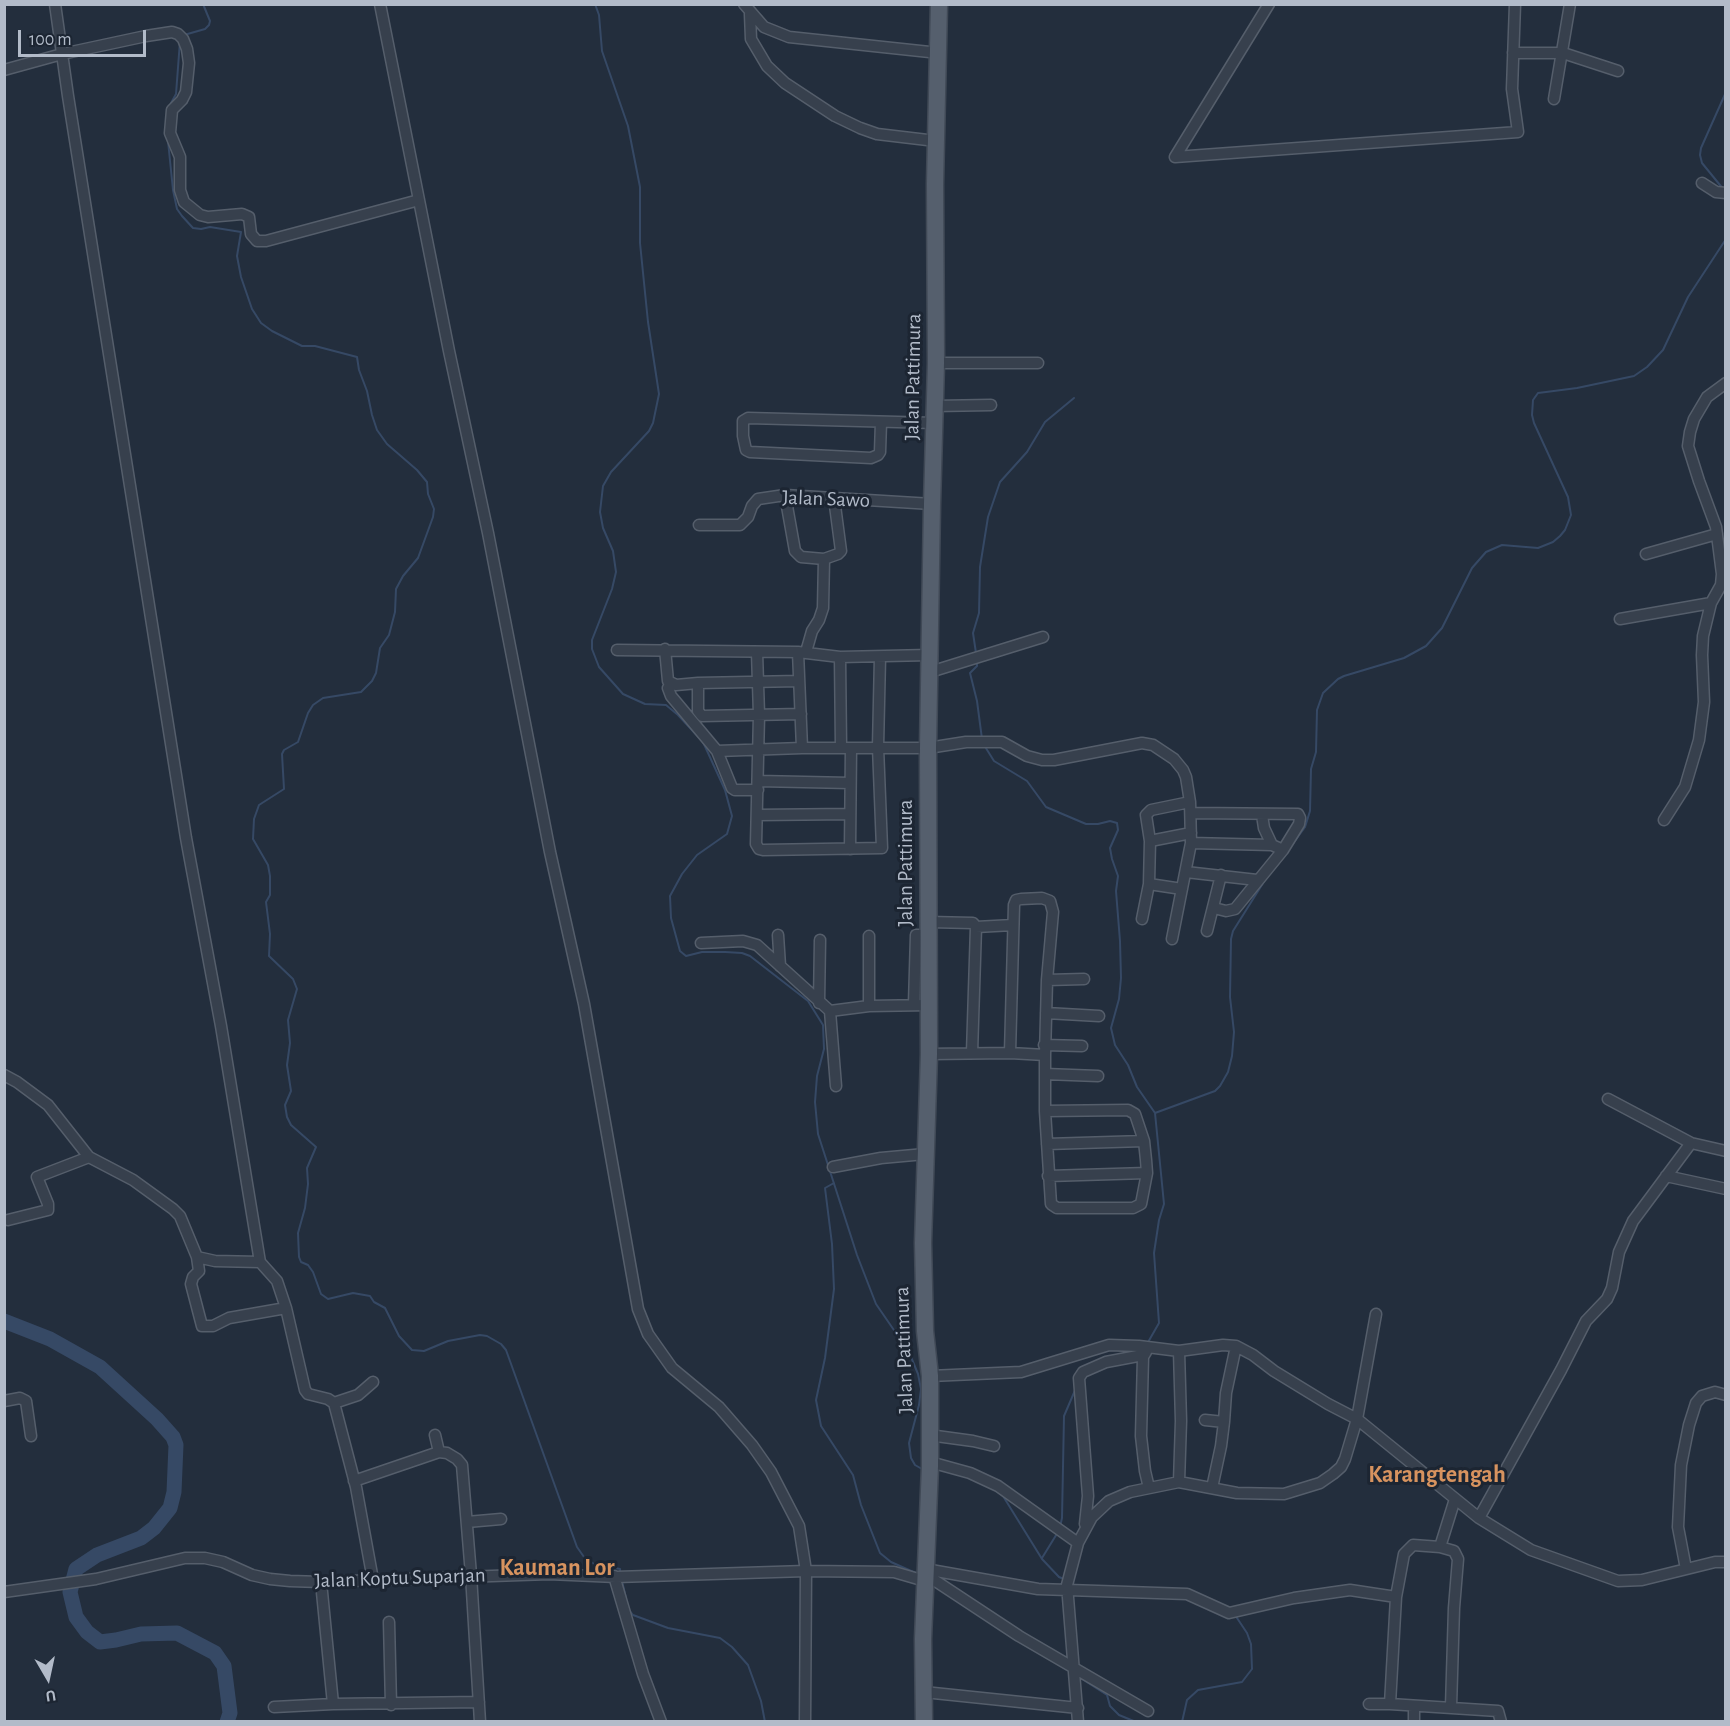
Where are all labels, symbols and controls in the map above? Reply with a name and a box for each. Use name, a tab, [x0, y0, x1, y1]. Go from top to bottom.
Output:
scale bar	[21, 18, 148, 56]
text: 100 m	[29, 31, 72, 49]
street label: Jalan Pattimura	[899, 313, 927, 441]
street label: Jalan Sawo	[782, 485, 870, 513]
street label: Jalan Pattimura	[893, 800, 919, 926]
street label: Jalan Pattimura	[889, 1286, 919, 1414]
district label: Karangtengah	[1368, 1461, 1506, 1489]
district label: Kauman Lor	[499, 1554, 615, 1582]
street label: Jalan Koptu Suparjan	[314, 1562, 486, 1594]
north arrow	[18, 1648, 78, 1708]
text: U	[45, 1687, 57, 1704]

